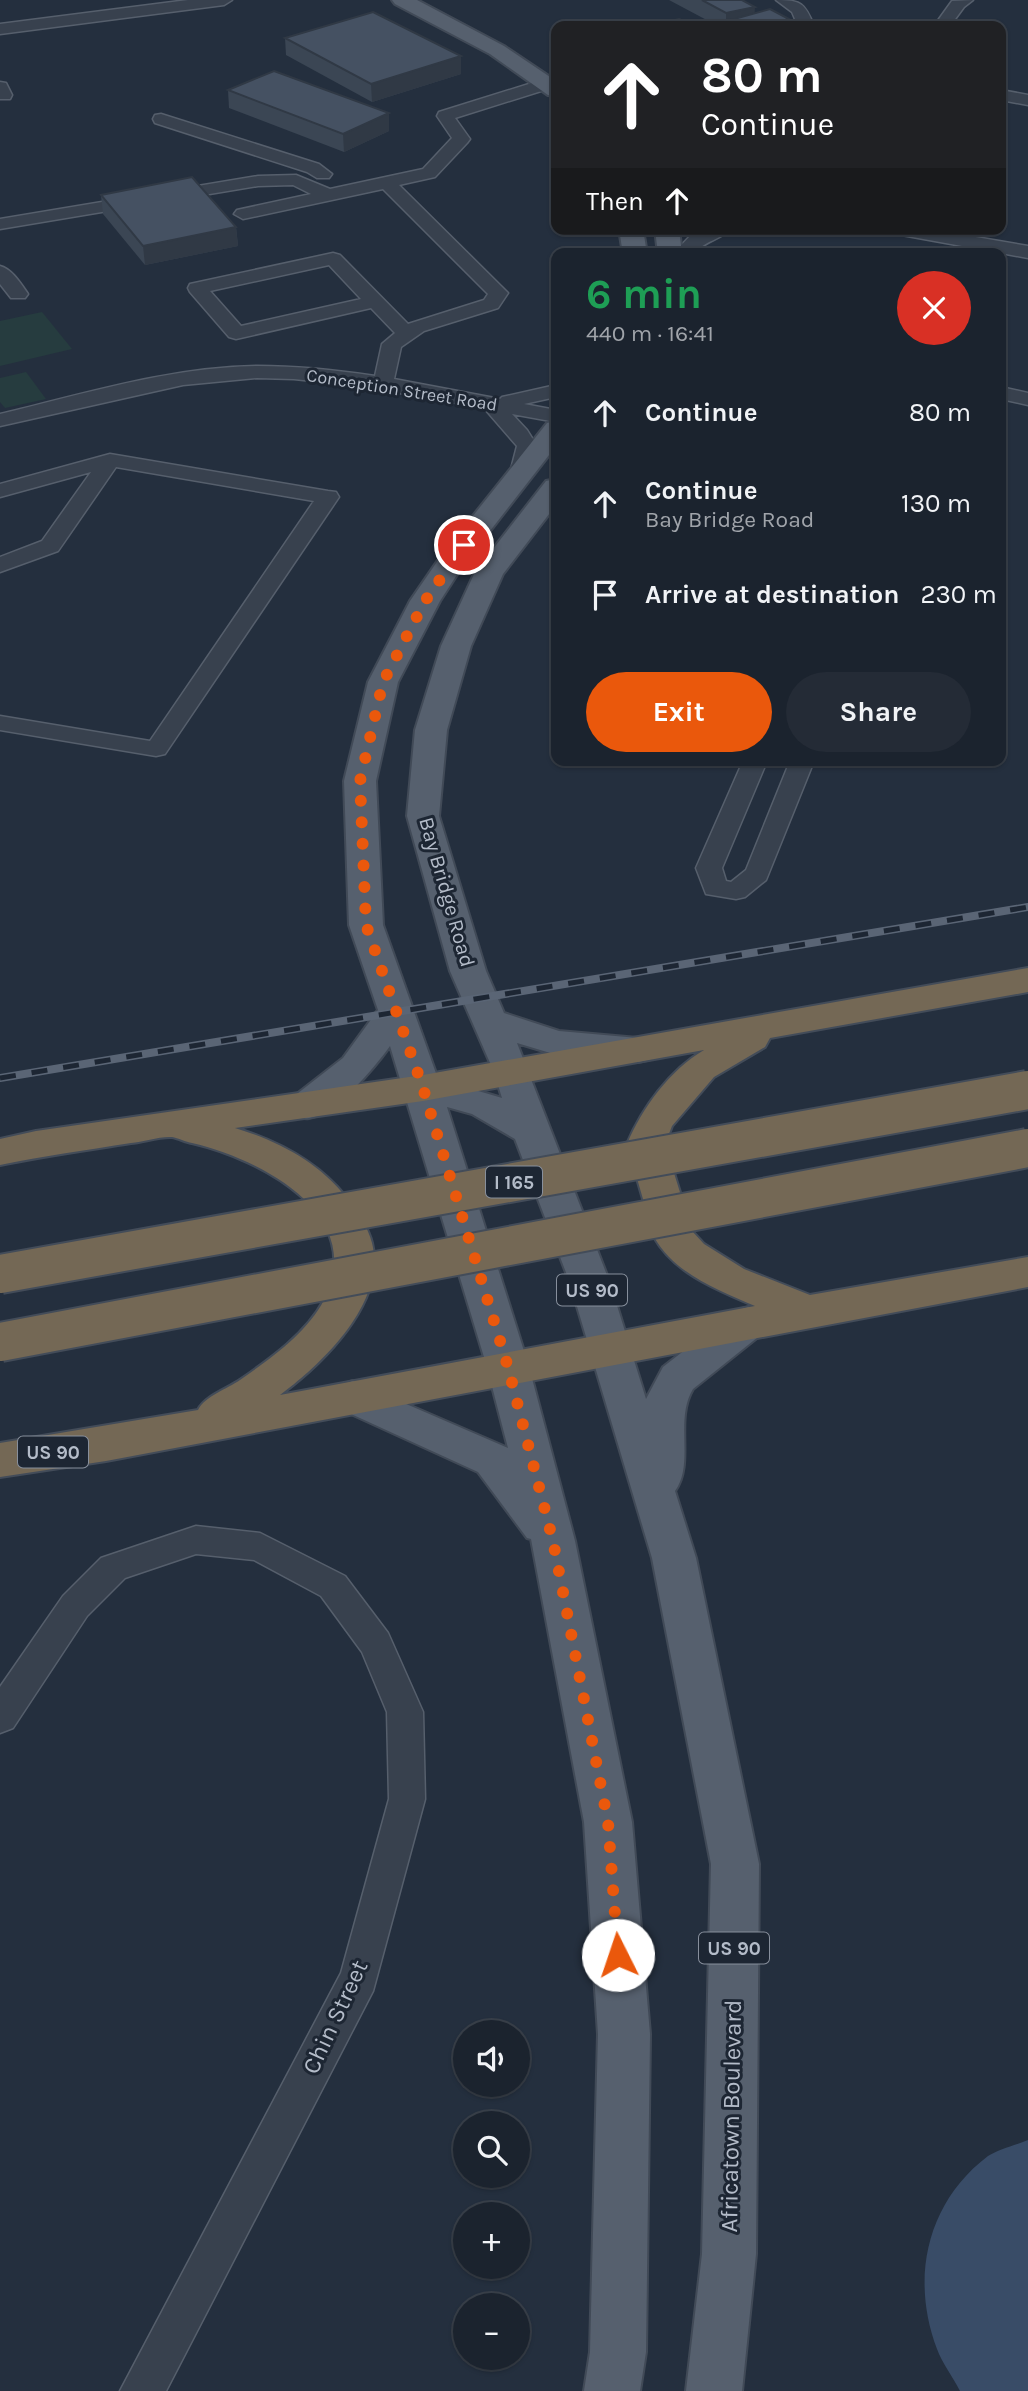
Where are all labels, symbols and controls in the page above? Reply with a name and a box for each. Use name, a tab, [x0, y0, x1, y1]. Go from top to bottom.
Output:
text: 80 m	[701, 47, 823, 104]
icon: ahead	[586, 49, 677, 140]
text: Continue	[701, 106, 834, 143]
icon: ahead	[658, 182, 696, 220]
text: Then	[586, 186, 644, 217]
text: 6 min	[586, 269, 702, 319]
button: close	[897, 271, 971, 345]
text: 440 m · 16:41	[586, 320, 714, 347]
street label: Conception Street Road	[305, 364, 499, 416]
icon: ahead	[586, 394, 624, 432]
text: Continue	[645, 397, 757, 428]
text: 80 m	[909, 397, 971, 428]
text: Continue	[645, 475, 757, 506]
icon: ahead	[586, 485, 624, 523]
text: 130 m	[901, 488, 971, 519]
text: Bay Bridge Road	[645, 506, 814, 533]
pin	[434, 515, 494, 575]
icon: arrive	[445, 526, 483, 564]
icon: arrive	[586, 576, 624, 614]
text: Arrive at destination	[645, 579, 899, 610]
text: 230 m	[920, 579, 997, 610]
button: Exit	[586, 672, 772, 752]
button: Share	[786, 672, 971, 752]
street label: Bay Bridge Road	[414, 814, 480, 970]
road number: I 165	[486, 1166, 542, 1198]
road number: US 90	[557, 1274, 627, 1306]
road number: US 90	[18, 1436, 88, 1468]
position arrow	[581, 1918, 655, 1992]
road number: US 90	[699, 1932, 769, 1964]
street label: Chin Street	[296, 1956, 374, 2078]
street label: Africatown Boulevard	[715, 1999, 747, 2233]
map controls	[453, 2020, 530, 2370]
button: sound	[453, 2020, 530, 2097]
button: search	[453, 2111, 530, 2188]
button: +	[453, 2202, 530, 2279]
button: −	[453, 2293, 530, 2370]

